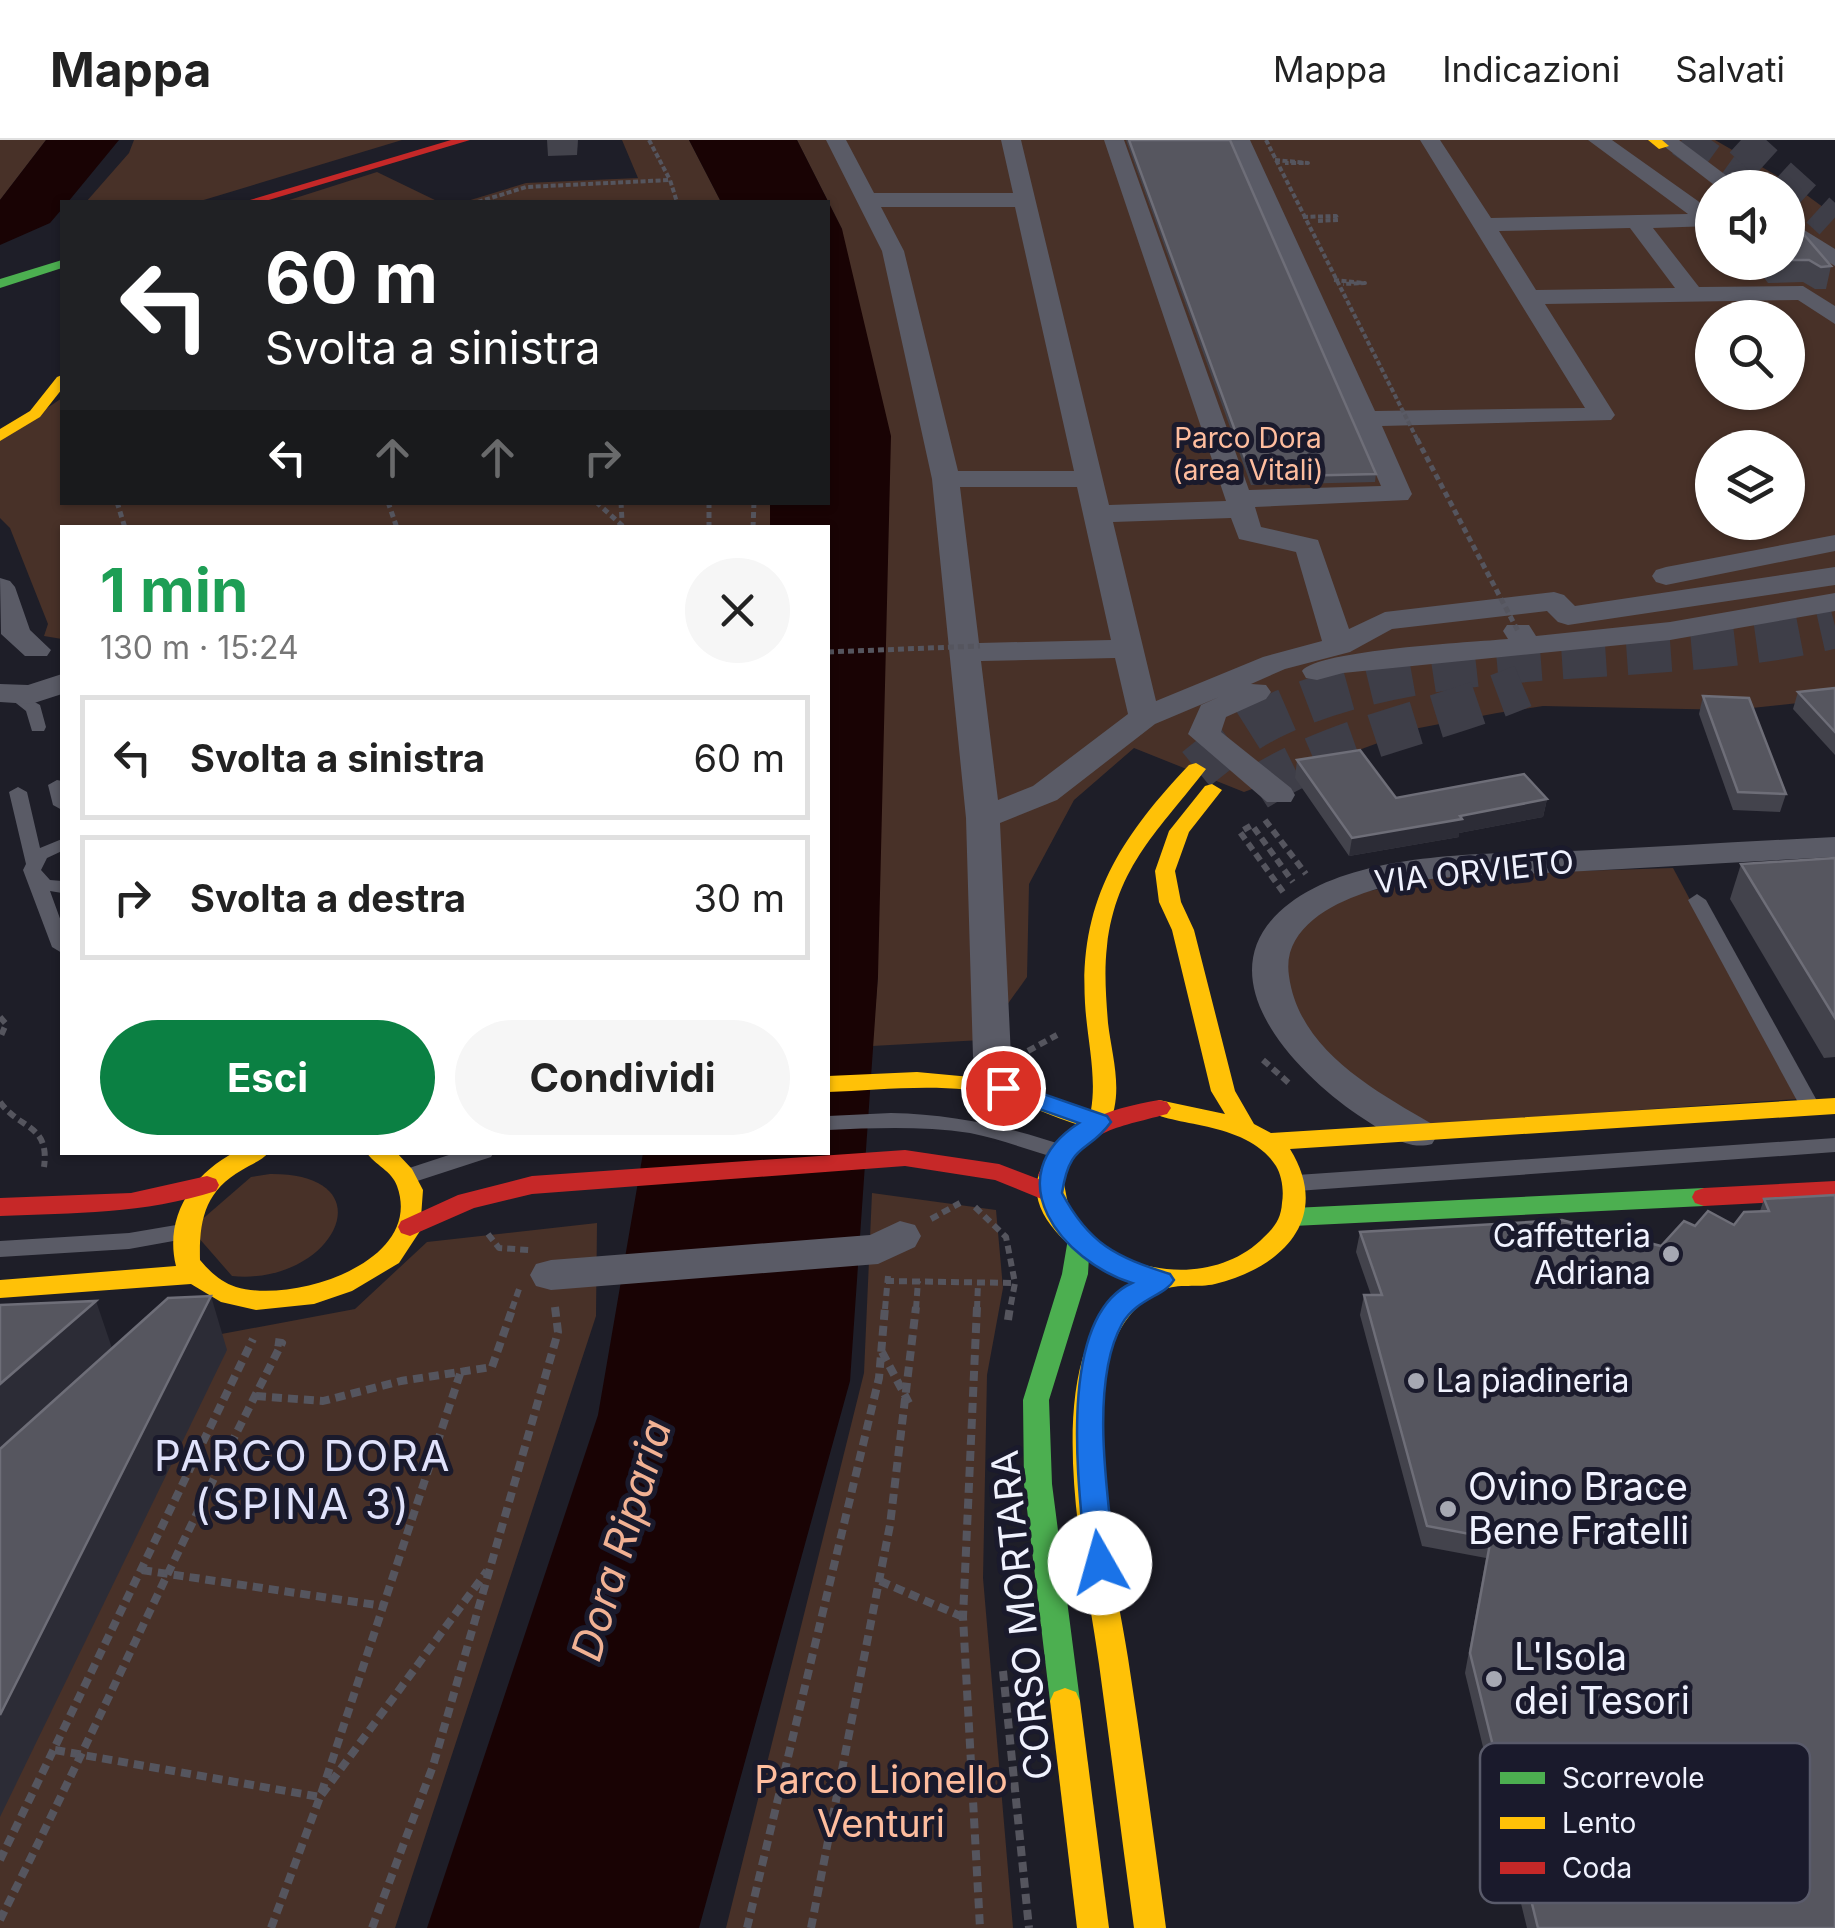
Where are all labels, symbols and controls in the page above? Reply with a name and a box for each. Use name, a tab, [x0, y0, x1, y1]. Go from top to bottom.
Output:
text: Mappa	[50, 40, 211, 99]
text: Mappa	[1273, 48, 1387, 90]
text: Indicazioni	[1442, 48, 1620, 90]
text: Salvati	[1675, 48, 1785, 90]
map controls	[1695, 170, 1805, 540]
button: sound	[1695, 170, 1805, 280]
text: 60 m	[265, 235, 438, 320]
icon: left	[100, 240, 230, 370]
button: search	[1695, 300, 1805, 410]
text: Svolta a sinistra	[265, 320, 600, 375]
park label: Parco Dora (area Vitali)	[1172, 421, 1324, 487]
icon: left	[260, 430, 315, 485]
icon: ahead	[365, 430, 420, 485]
icon: ahead	[470, 430, 525, 485]
icon: right	[575, 430, 630, 485]
button: layers	[1695, 430, 1805, 540]
text: 1 min	[100, 554, 248, 626]
button: close	[685, 558, 790, 663]
text: 130 m · 15:24	[100, 628, 299, 667]
icon: left	[105, 730, 160, 785]
text: Svolta a sinistra	[190, 735, 485, 781]
text: 60 m	[693, 735, 785, 781]
street label: VIA ORVIETO	[1372, 842, 1576, 901]
icon: right	[105, 870, 160, 925]
text: Svolta a destra	[190, 875, 466, 921]
text: 30 m	[694, 875, 785, 921]
button: Esci	[100, 1020, 435, 1135]
button: Condividi	[455, 1020, 790, 1135]
pin	[961, 1046, 1046, 1131]
icon: arrive	[976, 1061, 1031, 1116]
place label: Caffetteria Adriana	[1493, 1216, 1651, 1292]
marker: Caffetteria Adriana	[1660, 1243, 1682, 1265]
place label: La piadineria	[1436, 1361, 1630, 1400]
marker: La piadineria	[1405, 1370, 1427, 1392]
water label: Dora Riparia	[560, 1413, 681, 1667]
district label: PARCO DORA (SPINA 3)	[154, 1430, 452, 1529]
street label: CORSO MORTARA	[981, 1448, 1061, 1782]
place label: Ovino Brace Bene Fratelli	[1468, 1463, 1689, 1553]
marker: Ovino Brace Bene Fratelli	[1437, 1498, 1459, 1520]
position arrow	[1048, 1511, 1152, 1615]
place label: L'Isola dei Tesori	[1514, 1633, 1690, 1723]
marker: L'Isola dei Tesori	[1483, 1668, 1505, 1690]
legend	[1480, 1743, 1810, 1903]
park label: Parco Lionello Venturi	[754, 1756, 1008, 1846]
text: Scorrevole	[1562, 1761, 1705, 1795]
text: Lento	[1562, 1806, 1636, 1840]
text: Coda	[1562, 1851, 1632, 1885]

